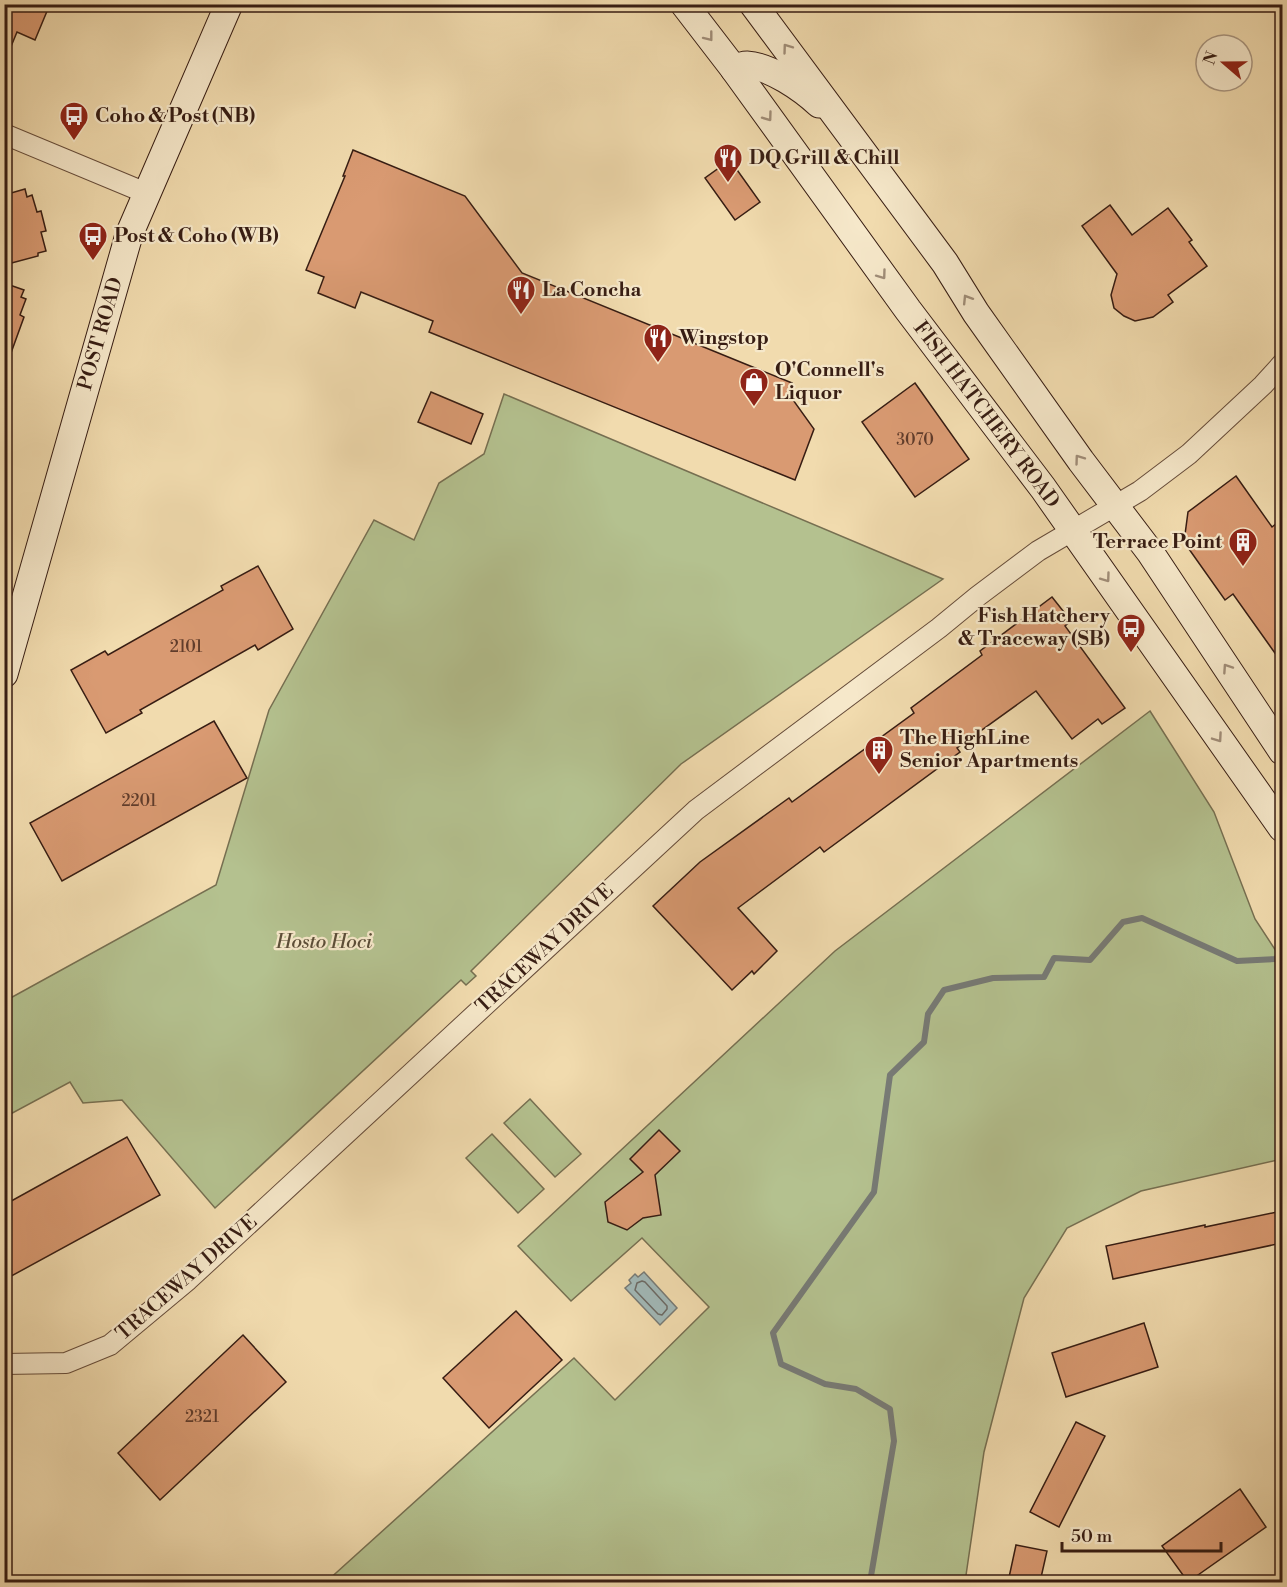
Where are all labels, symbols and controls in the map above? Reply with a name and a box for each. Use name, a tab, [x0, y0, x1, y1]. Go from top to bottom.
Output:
one-way arrow	[701, 30, 712, 41]
north arrow	[1194, 33, 1254, 93]
one-way arrow	[783, 43, 794, 54]
text: N	[1199, 49, 1223, 68]
bus stop icon: Coho & Post (NB)	[58, 100, 90, 142]
place label: Coho & Post (NB)	[95, 104, 255, 129]
one-way arrow	[761, 110, 772, 121]
restaurant icon: DQ Grill & Chill	[712, 142, 744, 184]
place label: DQ Grill & Chill	[749, 146, 900, 171]
bus stop icon: Post & Coho (WB)	[77, 220, 109, 262]
place label: Post & Coho (WB)	[114, 224, 279, 249]
one-way arrow	[875, 268, 886, 279]
restaurant icon: La Concha	[505, 274, 537, 316]
street label: POST ROAD	[73, 275, 129, 393]
place label: La Concha	[542, 278, 642, 303]
one-way arrow	[963, 295, 975, 305]
street label: FISH HATCHERY ROAD	[908, 317, 1064, 513]
restaurant icon: Wingstop	[642, 322, 674, 364]
place label: Wingstop	[678, 326, 769, 351]
place label: O'Connell's Liquor	[775, 358, 884, 406]
shop icon: O'Connell's Liquor	[738, 366, 770, 408]
house number: 3070	[896, 430, 934, 450]
one-way arrow	[1075, 454, 1086, 465]
building icon: Terrace Point	[1227, 526, 1259, 568]
place label: Terrace Point	[1093, 530, 1223, 555]
one-way arrow	[1099, 572, 1110, 583]
place label: Fish Hatchery & Traceway (SB)	[958, 604, 1111, 652]
bus stop icon: Fish Hatchery & Traceway (SB)	[1115, 612, 1147, 654]
house number: 2101	[170, 637, 202, 657]
one-way arrow	[1223, 663, 1234, 674]
place label: The HighLine Senior Apartments	[900, 726, 1078, 774]
one-way arrow	[1211, 731, 1222, 742]
building icon: The HighLine Senior Apartments	[863, 734, 895, 776]
house number: 2201	[121, 791, 157, 811]
street label: TRACEWAY DRIVE	[471, 879, 619, 1019]
park label: Hosto Hoci	[275, 930, 373, 955]
street label: TRACEWAY DRIVE	[111, 1210, 263, 1346]
house number: 2321	[185, 1407, 219, 1427]
scale bar	[1062, 1515, 1221, 1553]
text: 50 m	[1071, 1525, 1113, 1548]

